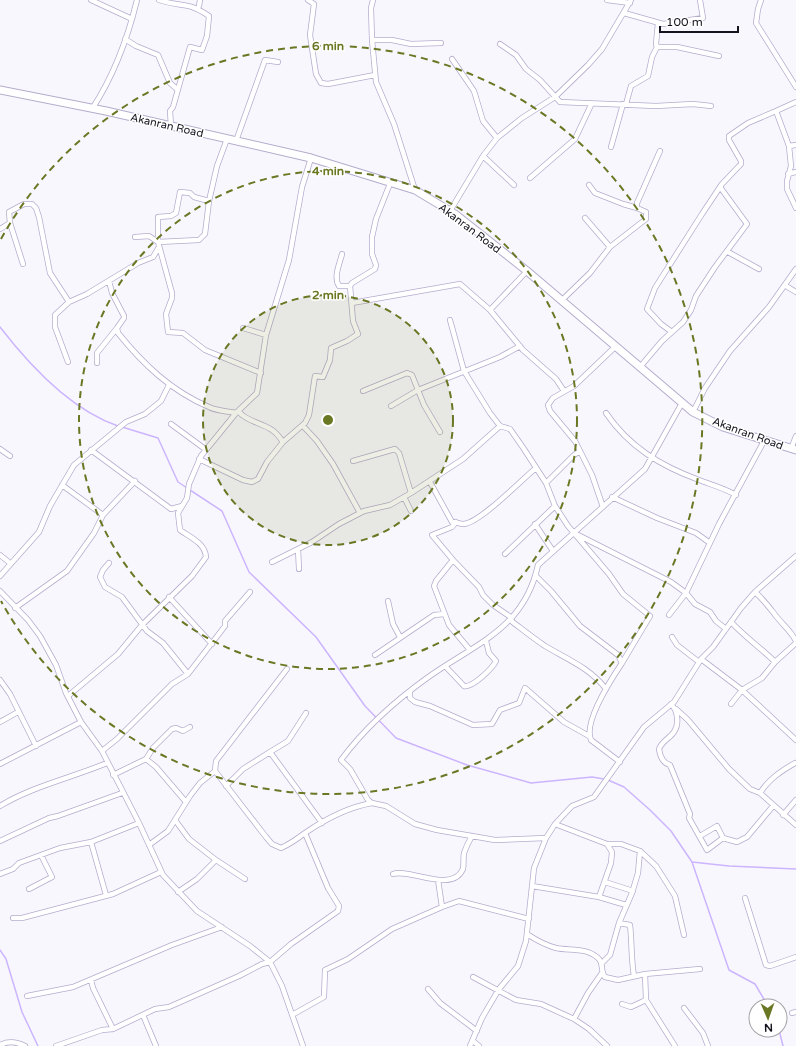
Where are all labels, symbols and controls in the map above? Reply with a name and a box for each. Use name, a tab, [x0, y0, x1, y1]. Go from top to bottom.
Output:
scale bar	[660, 8, 738, 34]
text: 100 m	[666, 15, 703, 29]
text: 6 min	[312, 39, 344, 53]
street label: Akanran Road	[129, 111, 205, 140]
text: 4 min	[312, 164, 344, 178]
street label: Akanran Road	[436, 201, 503, 256]
text: 2 min	[312, 288, 344, 302]
centre of rings	[321, 413, 335, 427]
street label: Akanran Road	[711, 415, 785, 452]
north arrow	[748, 998, 788, 1038]
text: N	[764, 1021, 773, 1034]

